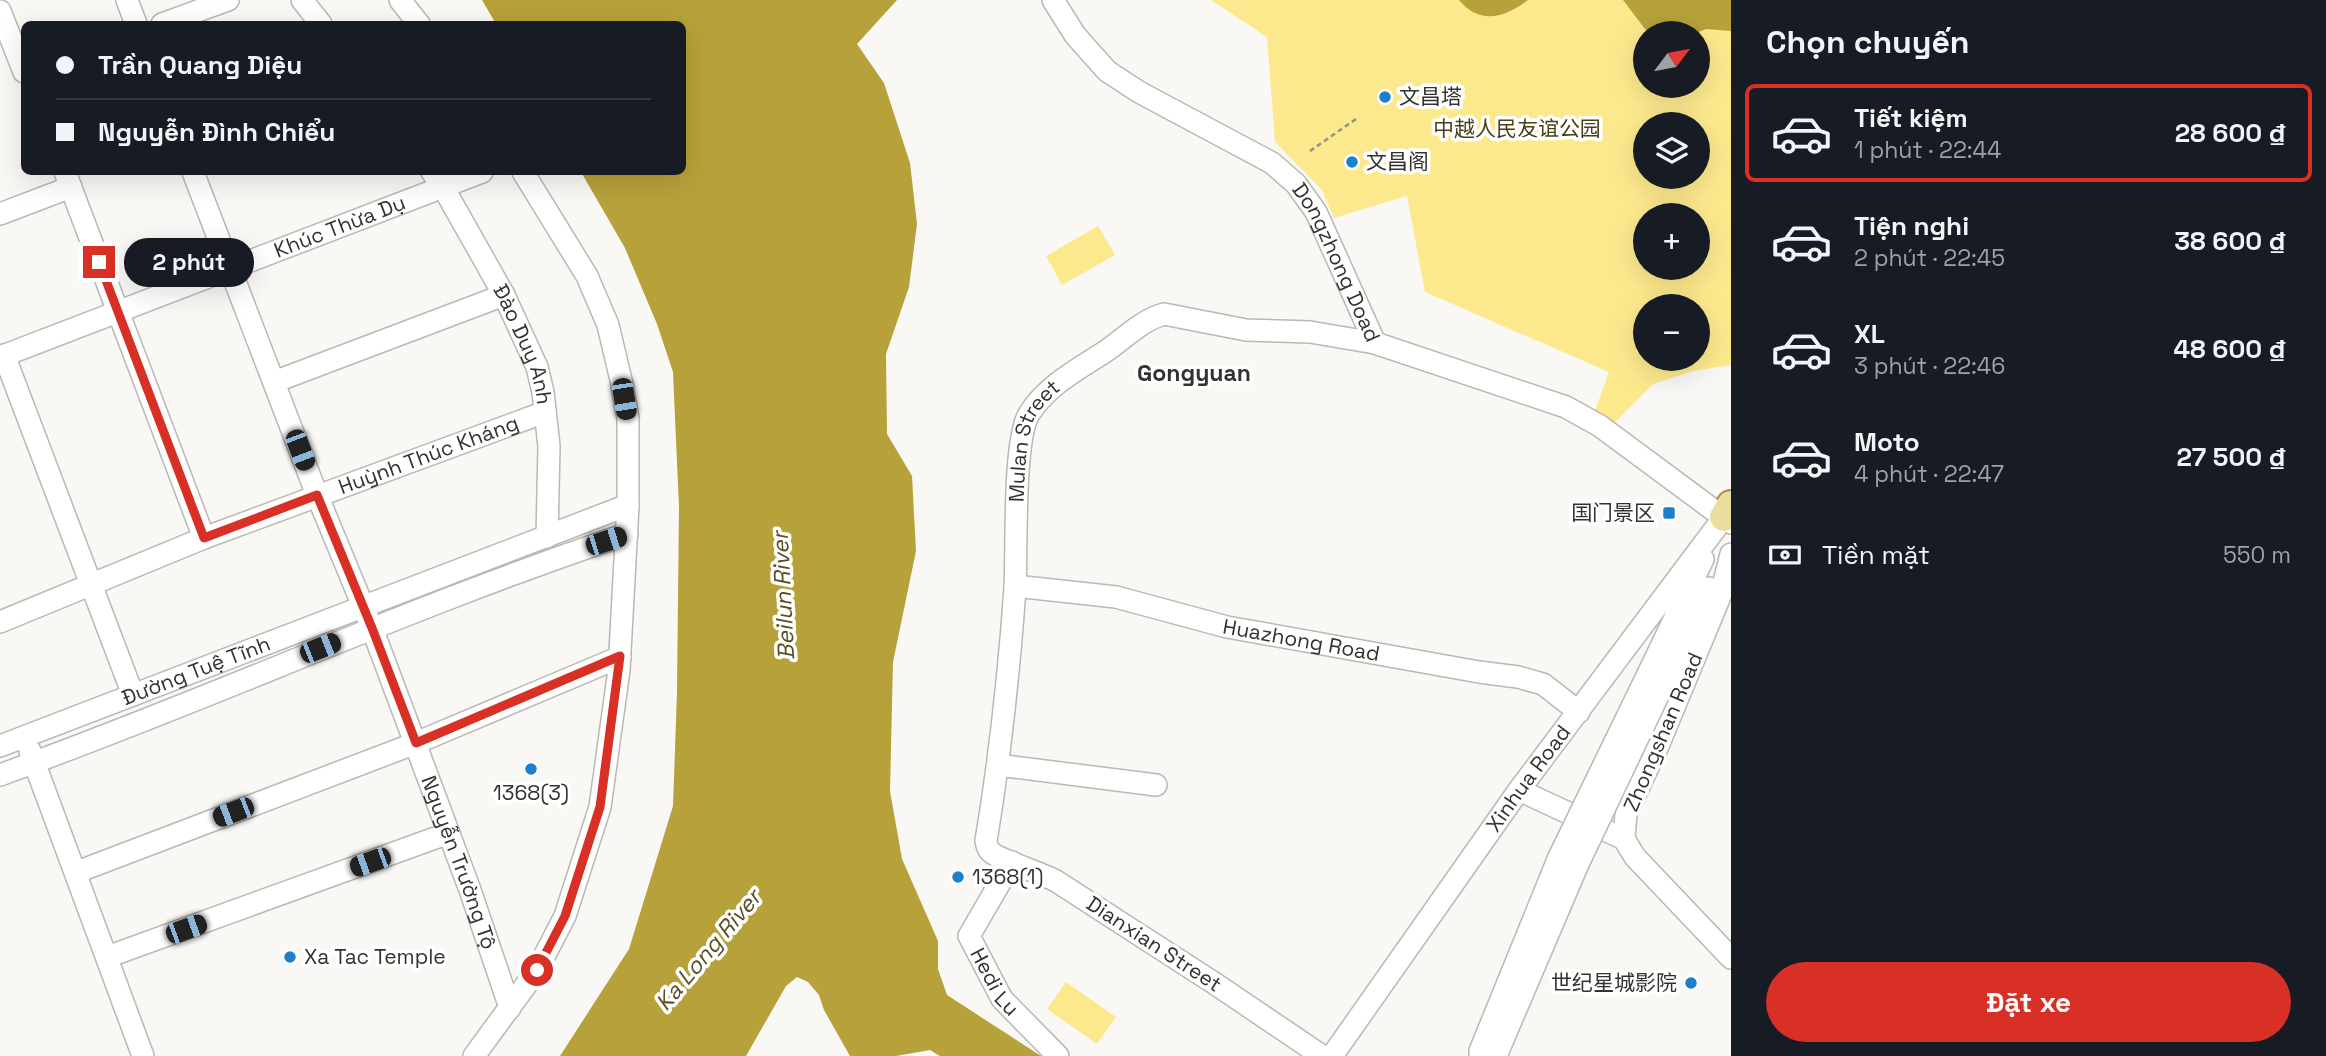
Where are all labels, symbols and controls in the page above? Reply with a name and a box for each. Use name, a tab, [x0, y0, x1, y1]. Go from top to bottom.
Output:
north arrow	[1633, 21, 1710, 98]
map controls	[1633, 21, 1710, 371]
text: Chọn chuyến	[1766, 22, 1970, 62]
text: Trần Quang Diệu	[98, 48, 302, 82]
place label: 文昌塔	[1399, 83, 1462, 110]
marker: 文昌塔	[1377, 89, 1393, 105]
text: Tiết kiệm	[1854, 101, 1968, 135]
icon: car	[1770, 102, 1833, 165]
button: layers	[1633, 112, 1710, 189]
text: Nguyễn Đình Chiểu	[98, 115, 335, 149]
park label: 中越人民友谊公园	[1433, 115, 1601, 142]
text: 28 600 ₫	[2175, 116, 2287, 150]
text: 1 phút · 22:44	[1854, 135, 2001, 165]
place label: 文昌阁	[1366, 148, 1429, 175]
marker: 文昌阁	[1344, 154, 1360, 170]
street label: Dongzhong Doad	[1286, 177, 1387, 346]
street label: Khúc Thừa Dụ	[270, 189, 409, 264]
button: +	[1633, 203, 1710, 280]
text: Tiện nghi	[1854, 209, 1969, 243]
icon: car	[1770, 210, 1833, 273]
text: 38 600 ₫	[2174, 224, 2287, 258]
callout: 2 phút	[124, 238, 253, 286]
text: 2 phút · 22:45	[1854, 243, 2005, 273]
route end	[83, 246, 115, 278]
text: 2 phút	[153, 247, 225, 277]
street label: Đào Duy Anh	[487, 279, 558, 406]
button: −	[1633, 294, 1710, 371]
text: XL	[1854, 317, 1885, 351]
icon: car	[1770, 318, 1833, 381]
text: 48 600 ₫	[2174, 332, 2287, 366]
text: 3 phút · 22:46	[1854, 351, 2005, 381]
district label: Gongyuan	[1137, 358, 1251, 388]
street label: Mulan Street	[1003, 373, 1065, 503]
car	[611, 377, 638, 421]
street label: Huỳnh Thúc Kháng	[335, 409, 522, 500]
text: Moto	[1854, 425, 1920, 459]
icon: car	[1770, 426, 1833, 489]
car	[283, 427, 318, 473]
text: 27 500 ₫	[2177, 440, 2287, 474]
text: 4 phút · 22:47	[1854, 459, 2004, 489]
place label: 国门景区	[1571, 499, 1655, 526]
marker: 国门景区	[1661, 505, 1677, 521]
car	[583, 525, 630, 557]
water label: Beilun River	[765, 529, 801, 661]
icon: cash	[1766, 536, 1804, 574]
text: Tiền mặt	[1822, 538, 1930, 572]
text: 550 m	[2223, 540, 2291, 570]
street label: Huazhong Road	[1221, 613, 1382, 667]
street label: Đường Tuệ Tĩnh	[118, 630, 274, 711]
car	[297, 630, 344, 666]
street label: Zhongshan Road	[1617, 648, 1708, 815]
street label: Xinhua Road	[1480, 719, 1576, 837]
marker: 1368(3)	[523, 761, 539, 777]
street label: Nguyễn Trường Tộ	[415, 772, 503, 953]
place label: 1368(3)	[493, 779, 569, 806]
car	[210, 795, 257, 829]
car	[347, 845, 394, 879]
place label: 1368(1)	[972, 863, 1043, 890]
marker: 1368(1)	[950, 869, 966, 885]
water label: Ka Long River	[649, 882, 769, 1017]
street label: Dianxian Street	[1081, 890, 1227, 997]
car	[163, 912, 210, 946]
place label: Xa Tac Temple	[304, 943, 446, 970]
street label: Hedi Lu	[965, 943, 1025, 1021]
marker: Xa Tac Temple	[282, 949, 298, 965]
route start	[521, 954, 553, 986]
button: Đặt xe	[1766, 962, 2291, 1042]
place label: 世纪星城影院	[1551, 969, 1677, 996]
marker: 世纪星城影院	[1683, 975, 1699, 991]

